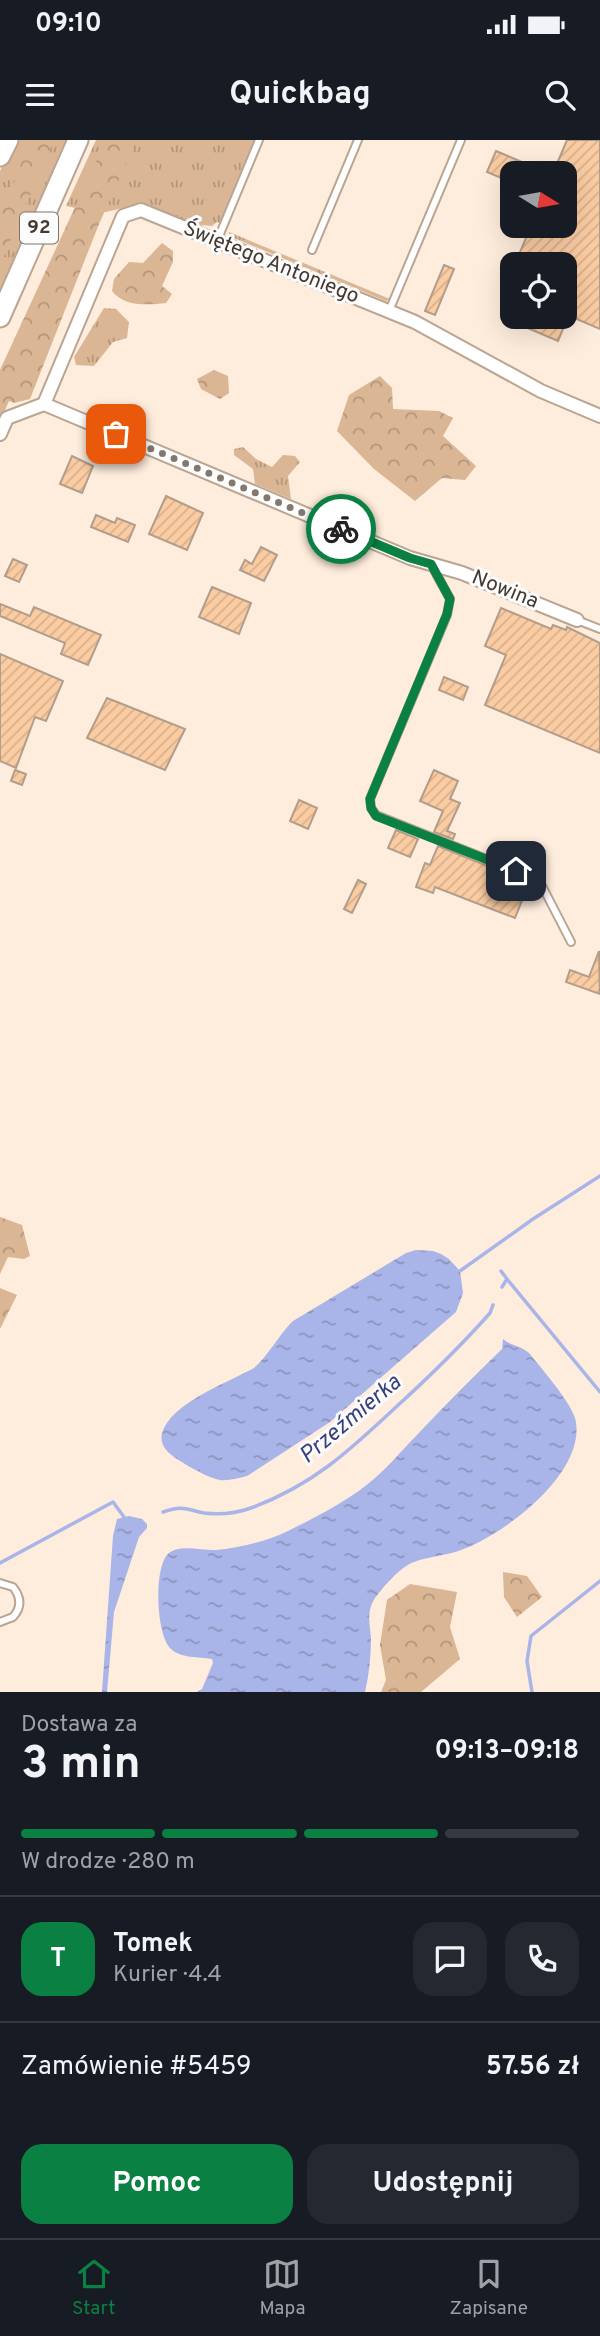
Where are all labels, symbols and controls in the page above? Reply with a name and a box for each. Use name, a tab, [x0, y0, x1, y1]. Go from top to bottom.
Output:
text: 09:10	[35, 8, 102, 41]
text: Quickbag	[229, 75, 371, 115]
icon: menu	[21, 76, 59, 114]
icon: search	[541, 76, 579, 114]
north arrow	[500, 161, 578, 238]
map controls	[500, 161, 577, 329]
road number: 92	[20, 212, 58, 244]
street label: Świętego Antoniego	[179, 214, 363, 311]
button: locate	[500, 252, 577, 329]
pin	[86, 404, 146, 464]
icon: bag	[97, 415, 135, 453]
courier	[306, 494, 376, 564]
icon: bike	[322, 510, 360, 548]
street label: Nowina	[468, 564, 542, 616]
pin	[486, 841, 546, 901]
icon: home	[497, 852, 535, 890]
water label: Przeźmierka	[294, 1369, 408, 1471]
text: Dostawa za	[21, 1711, 137, 1740]
text: 09:13–09:18	[435, 1735, 579, 1768]
text: 3 min	[21, 1736, 141, 1795]
text: W drodze · 280 m	[21, 1848, 195, 1877]
button: chat	[413, 1922, 487, 1996]
button: phone	[505, 1922, 579, 1996]
text: Tomek	[113, 1928, 193, 1961]
text: T	[50, 1943, 66, 1976]
text: Kurier · 4.4	[113, 1961, 222, 1990]
text: Zamówienie #5459	[21, 2051, 252, 2084]
text: 57.56 zł	[486, 2051, 579, 2084]
button: Pomoc	[21, 2144, 293, 2224]
button: Udostępnij	[307, 2144, 579, 2224]
tab: Start	[72, 2255, 115, 2321]
tab: Mapa	[260, 2255, 305, 2321]
tab: Zapisane	[450, 2255, 528, 2321]

